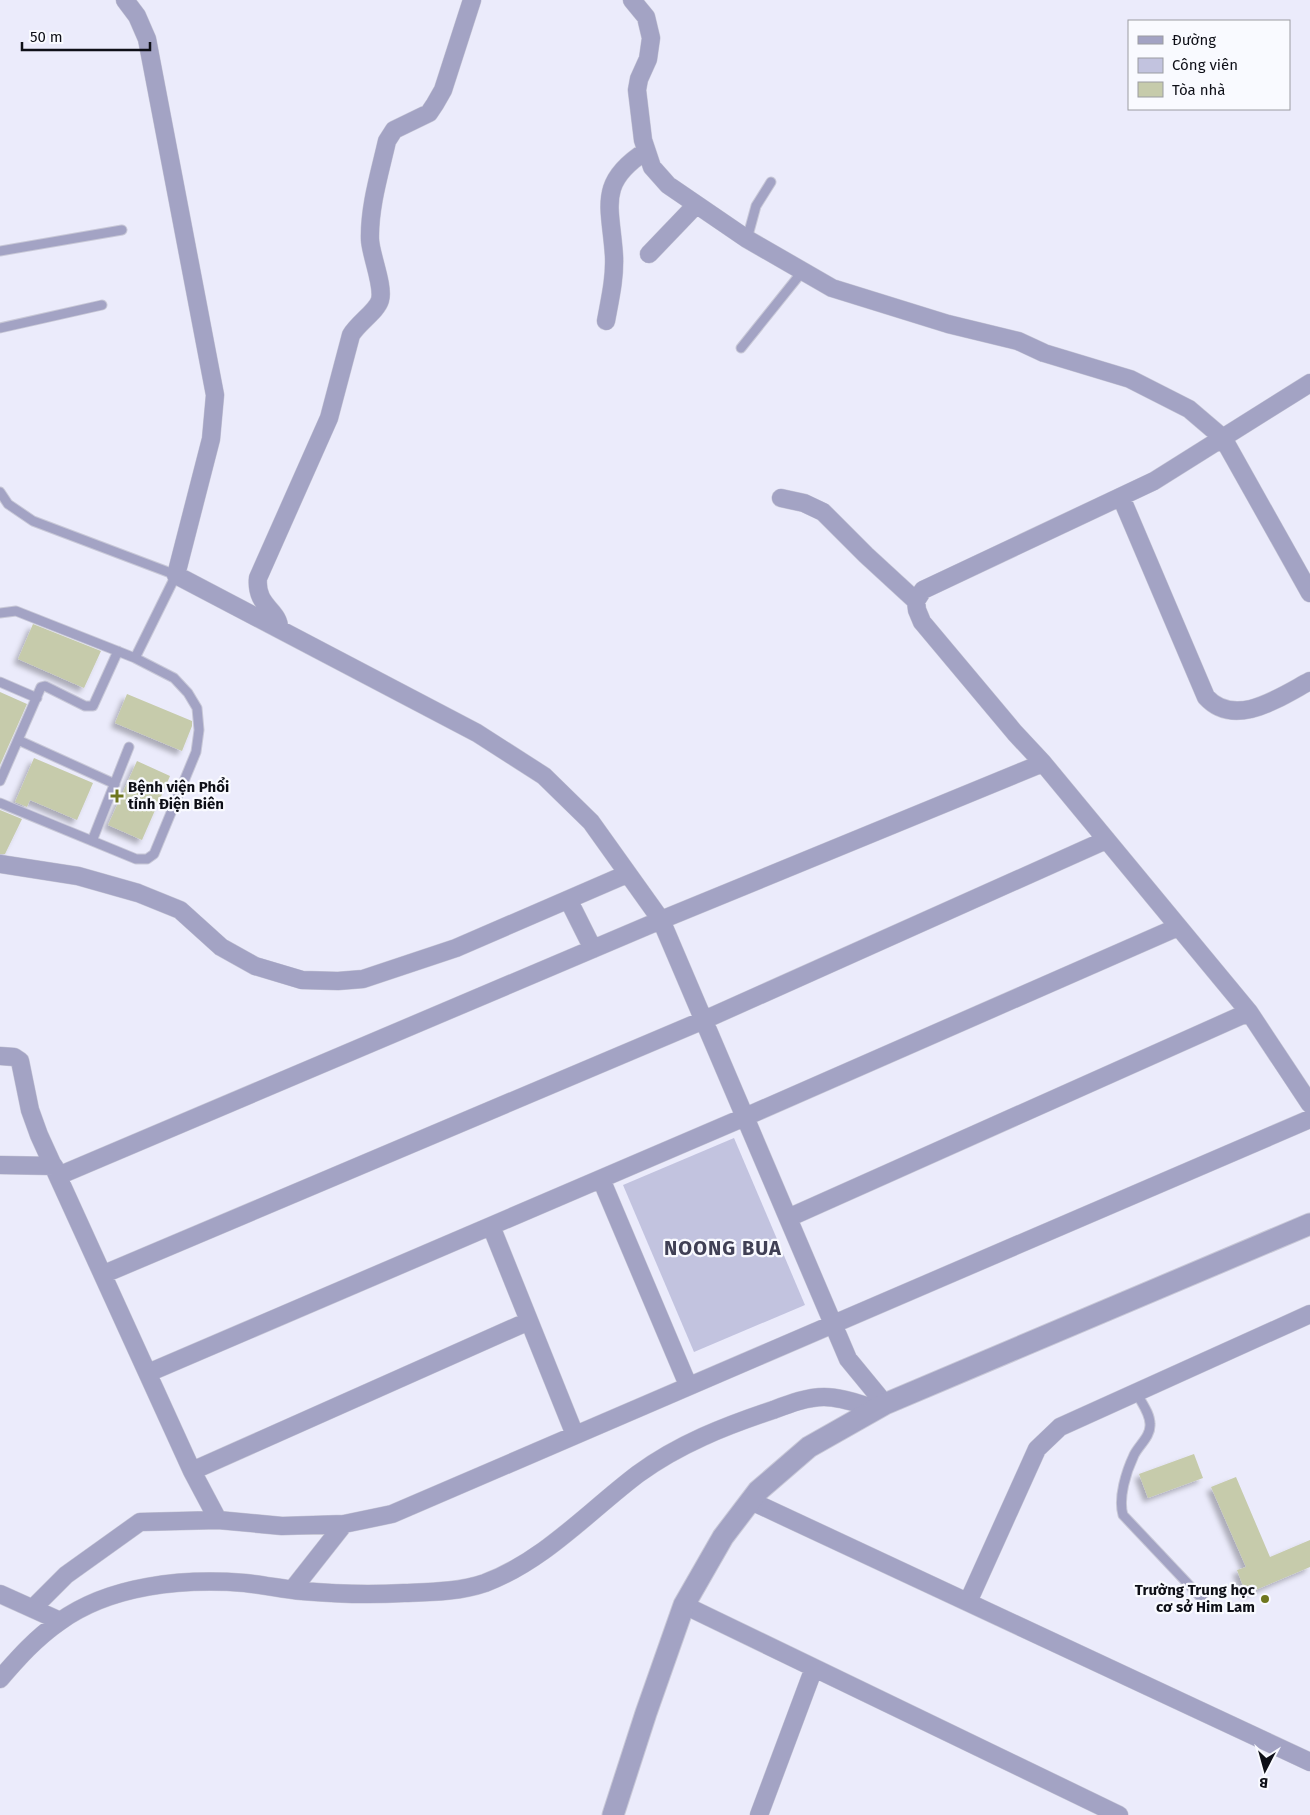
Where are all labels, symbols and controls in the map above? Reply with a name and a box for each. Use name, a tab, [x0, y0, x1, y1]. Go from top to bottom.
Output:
scale bar	[22, 20, 150, 52]
legend	[1128, 20, 1290, 110]
text: 50 m	[30, 28, 63, 46]
text: Đường	[1172, 31, 1216, 49]
text: Công viên	[1172, 56, 1238, 74]
text: Tòa nhà	[1172, 81, 1225, 99]
place label: Bệnh viện Phổi tỉnh Điện Biên	[128, 777, 229, 813]
marker: Bệnh viện Phổi tỉnh Điện Biên	[110, 789, 124, 803]
district label: NOONG BUA	[664, 1236, 782, 1260]
place label: Trường Trung học cơ sở Him Lam	[1135, 1581, 1256, 1616]
marker: Trường Trung học cơ sở Him Lam	[1259, 1593, 1271, 1605]
north arrow	[1240, 1745, 1290, 1795]
text: B	[1258, 1773, 1269, 1791]

